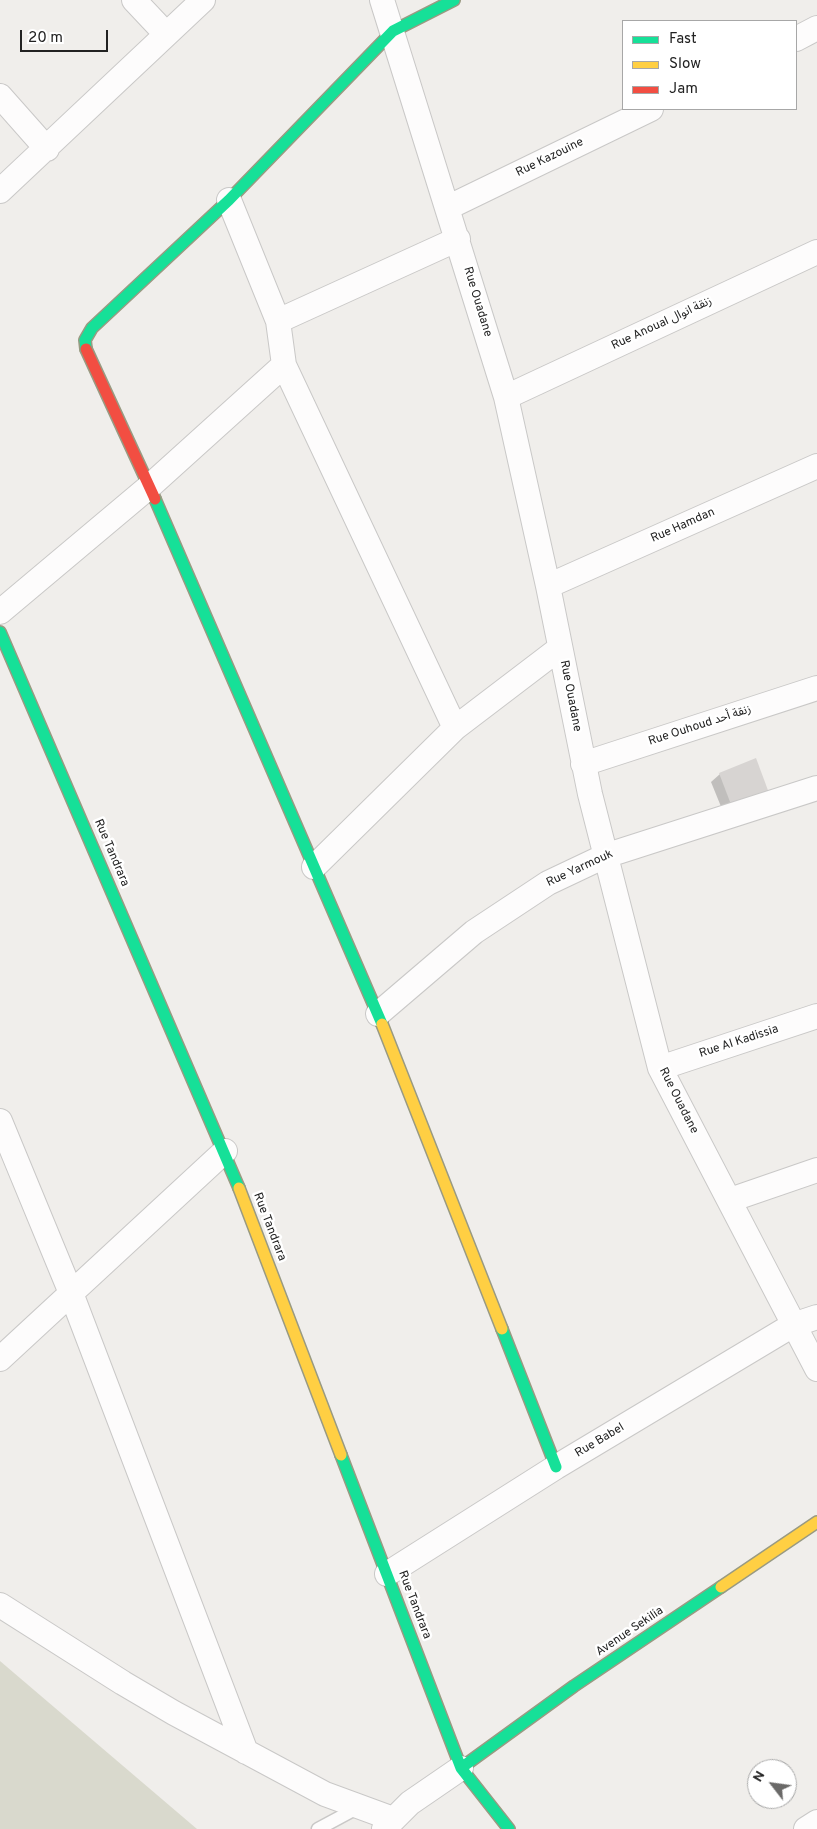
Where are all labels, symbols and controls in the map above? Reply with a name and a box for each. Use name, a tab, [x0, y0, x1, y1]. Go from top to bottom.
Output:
scale bar	[22, 20, 110, 52]
legend	[622, 20, 797, 110]
text: 20 m	[28, 29, 63, 48]
text: Fast	[669, 30, 697, 49]
text: Slow	[669, 55, 701, 74]
text: Jam	[669, 80, 698, 99]
street label: Rue Kazouine	[514, 135, 586, 181]
street label: Rue Ouadane	[460, 265, 494, 339]
street label: Rue Anoual زنقة انوال	[609, 294, 715, 354]
street label: Rue Hamdan	[649, 505, 717, 547]
street label: Rue Ouadane	[556, 659, 584, 733]
street label: Rue Ouhoud زنقة أحد	[647, 703, 753, 749]
street label: Rue Tandrara	[90, 817, 132, 889]
street label: Rue Yarmouk	[544, 847, 616, 891]
street label: Rue Al Kadissia	[698, 1022, 780, 1062]
street label: Rue Ouadane	[655, 1065, 701, 1137]
street label: Rue Tandrara	[249, 1191, 289, 1263]
street label: Rue Babel	[573, 1421, 627, 1461]
street label: Rue Tandrara	[394, 1569, 434, 1641]
street label: Avenue Sekilia	[594, 1604, 666, 1660]
north arrow	[747, 1759, 797, 1809]
text: N	[750, 1768, 769, 1785]

